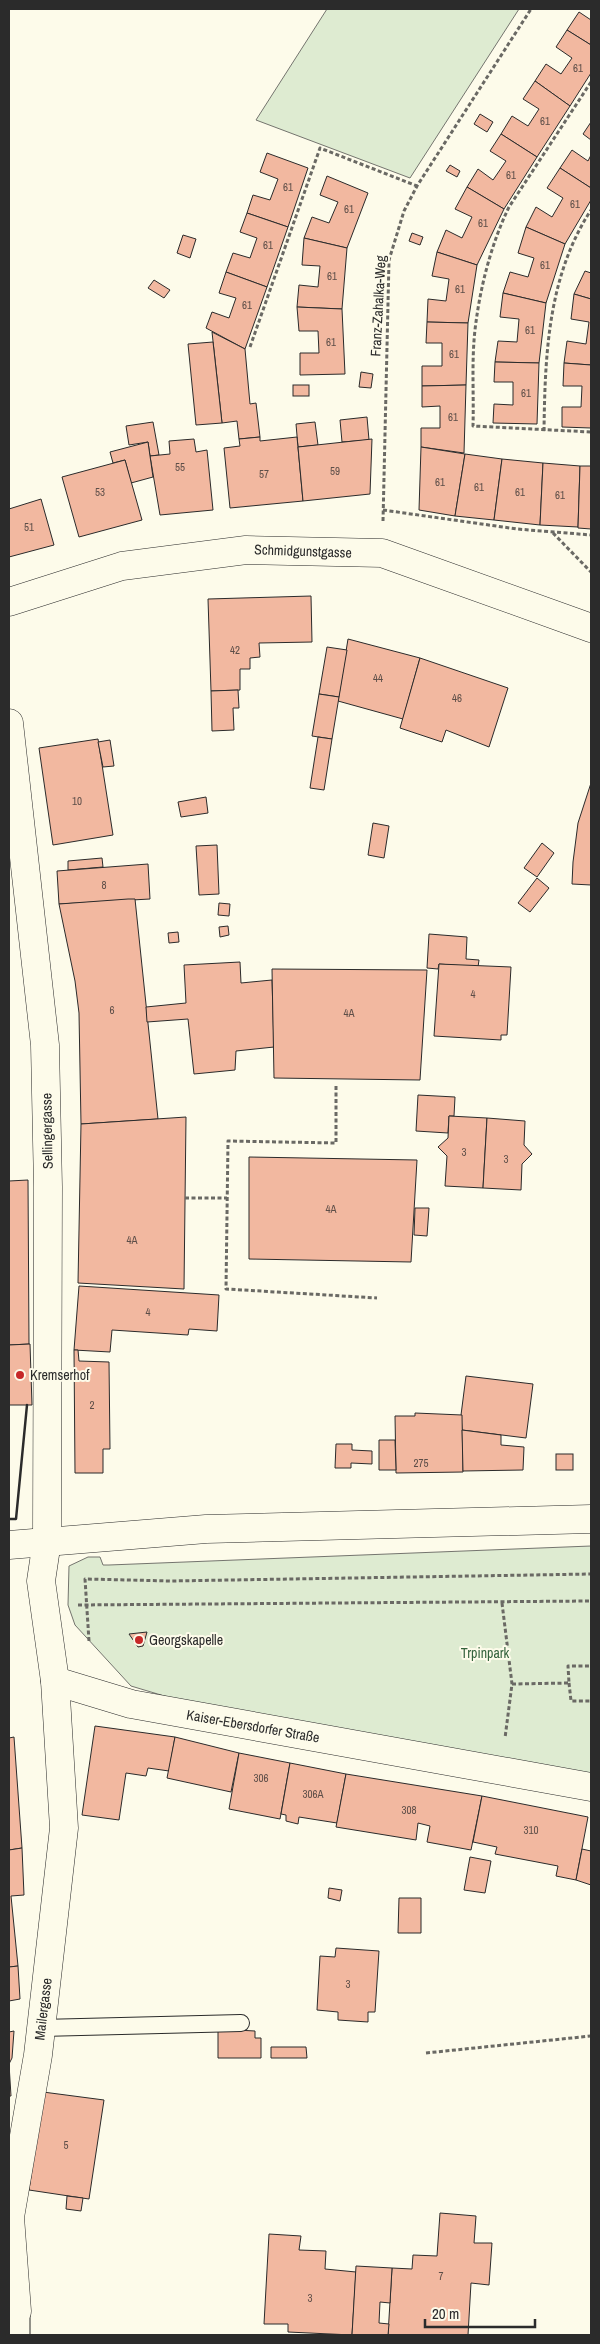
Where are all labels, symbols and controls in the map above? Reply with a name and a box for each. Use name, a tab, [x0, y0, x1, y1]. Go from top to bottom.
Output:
house number: 61	[573, 61, 583, 75]
house number: 61	[540, 114, 550, 128]
house number: 61	[506, 168, 516, 182]
house number: 61	[283, 180, 293, 194]
house number: 61	[570, 197, 580, 211]
house number: 61	[344, 202, 354, 216]
house number: 61	[478, 216, 488, 230]
house number: 61	[263, 238, 273, 252]
street label: Franz-Zahalka-Weg	[366, 254, 390, 357]
house number: 61	[540, 258, 550, 272]
house number: 61	[327, 269, 337, 283]
house number: 61	[455, 282, 465, 296]
house number: 61	[242, 298, 252, 312]
house number: 61	[525, 323, 535, 337]
house number: 61	[326, 335, 336, 349]
house number: 61	[449, 347, 459, 361]
house number: 61	[521, 386, 531, 400]
house number: 61	[448, 410, 458, 424]
house number: 55	[175, 460, 185, 474]
house number: 59	[330, 464, 340, 478]
house number: 57	[259, 467, 269, 481]
house number: 61	[435, 475, 445, 489]
house number: 61	[474, 480, 484, 494]
house number: 53	[95, 485, 105, 499]
house number: 61	[515, 485, 525, 499]
house number: 61	[555, 488, 565, 502]
house number: 51	[24, 520, 34, 534]
street label: Schmidgunstgasse	[254, 540, 352, 562]
house number: 42	[230, 643, 240, 657]
house number: 44	[373, 671, 383, 685]
house number: 46	[452, 691, 462, 705]
house number: 10	[72, 794, 82, 808]
house number: 8	[101, 878, 107, 892]
house number: 4	[470, 987, 476, 1001]
house number: 6	[109, 1003, 115, 1017]
house number: 4A	[343, 1006, 355, 1020]
street label: Sellingergasse	[37, 1093, 57, 1169]
house number: 3	[461, 1145, 467, 1159]
house number: 3	[503, 1152, 509, 1166]
house number: 4A	[325, 1202, 337, 1216]
house number: 4A	[126, 1233, 138, 1247]
house number: 4	[145, 1305, 151, 1319]
place label: Kremserhof	[30, 1366, 90, 1384]
marker: Kremserhof	[14, 1369, 26, 1381]
house number: 2	[89, 1398, 95, 1412]
house number: 275	[413, 1456, 429, 1470]
place label: Georgskapelle	[149, 1631, 223, 1649]
marker: Georgskapelle	[133, 1634, 145, 1646]
park label: Trpinpark	[461, 1644, 510, 1662]
street label: Kaiser-Ebersdorfer Straße	[185, 1705, 321, 1747]
house number: 306	[253, 1771, 269, 1785]
house number: 306A	[302, 1787, 325, 1801]
house number: 308	[401, 1803, 417, 1817]
house number: 310	[523, 1823, 539, 1837]
street label: Mailergasse	[30, 1977, 56, 2041]
house number: 3	[345, 1977, 351, 1991]
house number: 5	[63, 2138, 69, 2152]
house number: 7	[438, 2269, 444, 2283]
house number: 3	[307, 2291, 313, 2305]
scale bar	[425, 2296, 535, 2328]
text: 20 m	[432, 2303, 459, 2324]

